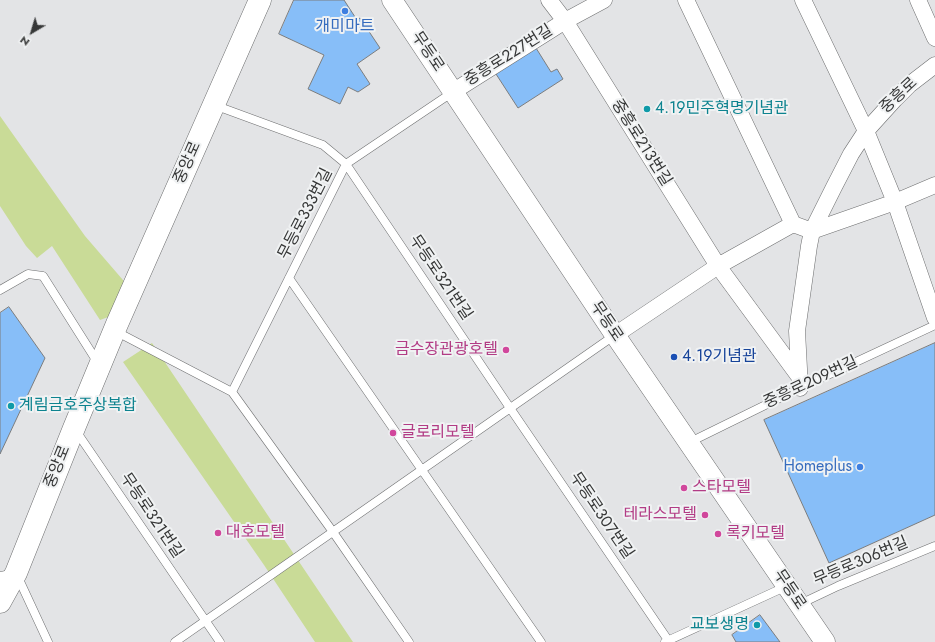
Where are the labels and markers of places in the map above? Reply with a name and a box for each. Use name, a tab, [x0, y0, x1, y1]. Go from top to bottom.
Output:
marker: 개미마트	[340, 6, 350, 16]
place label: 개미마트	[316, 17, 374, 37]
place label: 4.19민주혁명기념관	[655, 99, 789, 119]
marker: 4.19민주혁명기념관	[642, 104, 652, 114]
place label: 금수장관광호텔	[395, 340, 498, 360]
marker: 금수장관광호텔	[501, 345, 511, 355]
place label: 4.19기념관	[682, 347, 757, 367]
marker: 4.19기념관	[669, 352, 679, 362]
place label: 계림금호주상복합	[19, 396, 137, 416]
marker: 계림금호주상복합	[6, 401, 16, 411]
place label: 글로리모텔	[401, 423, 475, 443]
marker: 글로리모텔	[388, 428, 398, 438]
place label: Homeplus	[783, 457, 852, 477]
marker: Homeplus	[855, 462, 865, 472]
place label: 스타모텔	[692, 478, 751, 498]
marker: 스타모텔	[679, 483, 689, 493]
place label: 테라스모텔	[623, 505, 697, 525]
marker: 테라스모텔	[700, 510, 710, 520]
place label: 대호모텔	[226, 523, 285, 543]
place label: 록키모텔	[726, 524, 785, 544]
marker: 대호모텔	[213, 528, 223, 538]
marker: 록키모텔	[713, 529, 723, 539]
place label: 교보생명	[690, 615, 749, 635]
marker: 교보생명	[752, 620, 762, 630]

